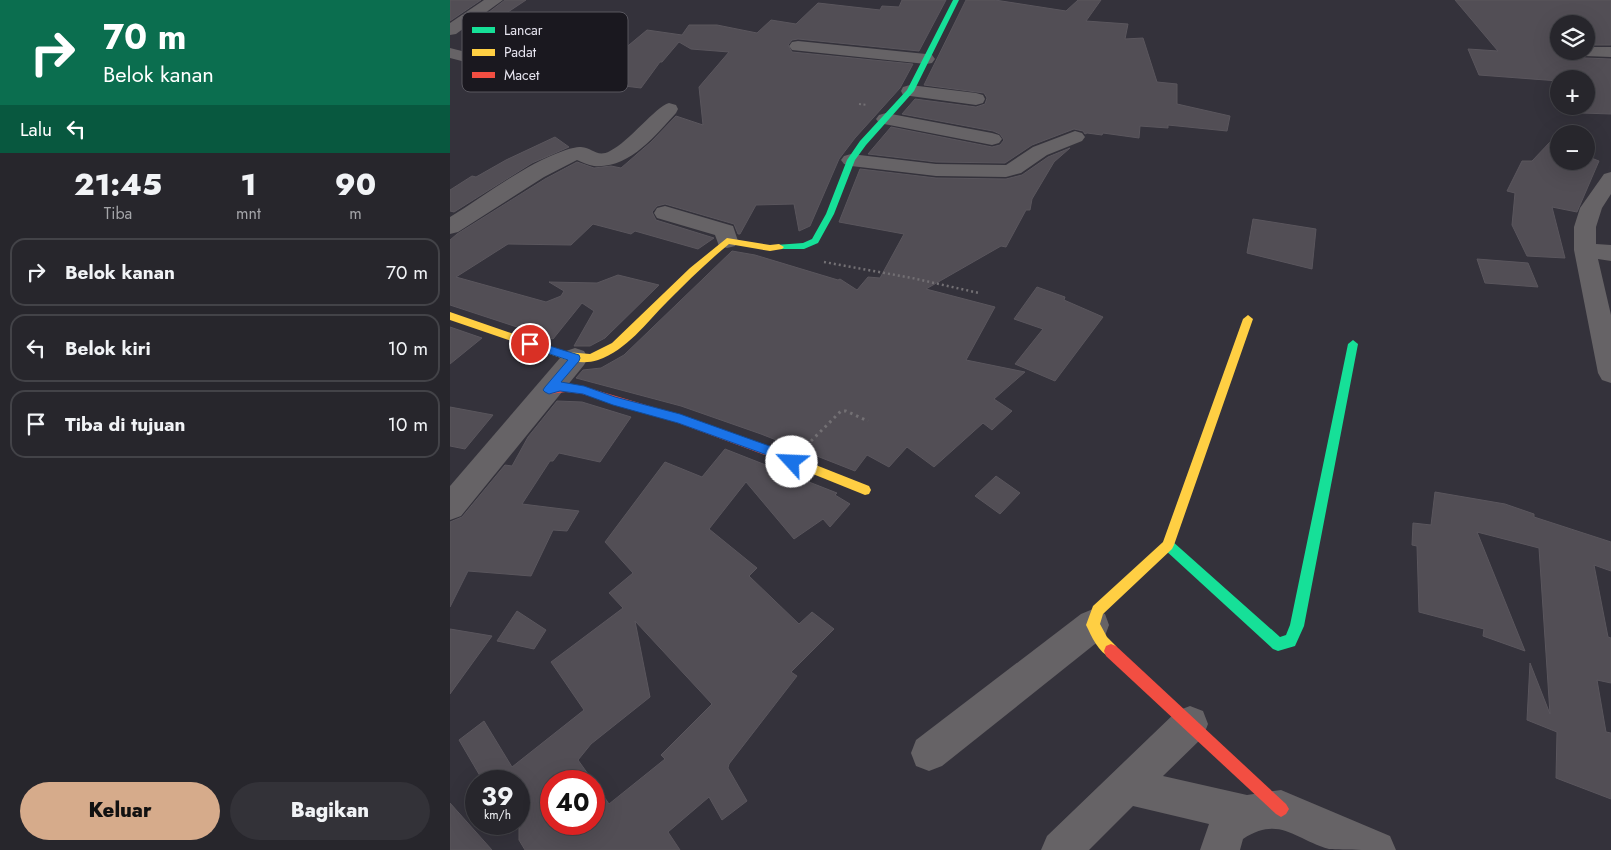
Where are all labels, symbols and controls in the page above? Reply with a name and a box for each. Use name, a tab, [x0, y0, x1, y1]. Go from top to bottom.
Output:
text: 70 m	[103, 12, 186, 62]
legend	[462, 12, 628, 92]
map controls	[1550, 15, 1595, 170]
button: layers	[1550, 15, 1595, 60]
icon: right	[20, 20, 85, 85]
text: Lancar	[504, 20, 543, 40]
text: Padat	[504, 42, 537, 62]
text: Belok kanan	[103, 58, 214, 90]
text: Macet	[504, 65, 540, 85]
button: +	[1550, 70, 1595, 115]
icon: left	[62, 115, 90, 143]
text: Lalu	[20, 116, 52, 143]
button: −	[1550, 125, 1595, 170]
text: 21:45	[74, 163, 162, 206]
text: 1	[241, 163, 256, 206]
text: 90	[335, 163, 376, 206]
text: Tiba	[104, 202, 132, 225]
text: mnt	[236, 202, 261, 225]
text: m	[349, 202, 362, 225]
icon: right	[22, 258, 50, 286]
text: Belok kanan	[65, 259, 175, 286]
text: 70 m	[386, 259, 428, 286]
pin	[509, 323, 551, 365]
icon: arrive	[516, 330, 544, 358]
icon: left	[22, 334, 50, 362]
text: Belok kiri	[65, 335, 151, 362]
text: 10 m	[388, 335, 428, 362]
icon: arrive	[22, 410, 50, 438]
text: Tiba di tujuan	[65, 411, 185, 438]
text: 10 m	[388, 411, 428, 438]
position arrow	[765, 435, 817, 487]
speed limit sign: 40	[540, 770, 605, 835]
text: 39	[481, 778, 514, 814]
button: Keluar	[20, 782, 220, 840]
button: Bagikan	[230, 782, 430, 840]
text: km/h	[484, 806, 511, 824]

